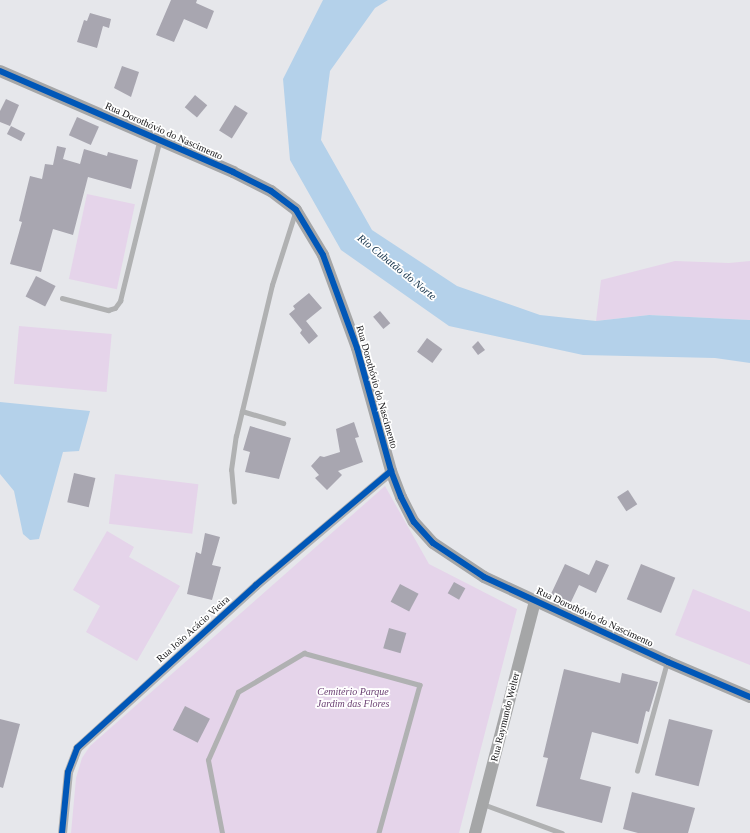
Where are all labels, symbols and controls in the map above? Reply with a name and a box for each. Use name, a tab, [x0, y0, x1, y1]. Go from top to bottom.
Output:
street label: Rua Dorothóvio do Nascimento	[103, 100, 225, 162]
water label: Rio Cubatão do Norte	[355, 231, 439, 303]
street label: Rua Dorothóvio do Nascimento	[354, 324, 400, 450]
street label: Rua Dorothóvio do Nascimento	[535, 585, 655, 649]
street label: Rua João Acácio Vieira	[154, 593, 232, 665]
street label: Rua Raymundo Welter	[488, 671, 522, 763]
park label: Cemitério Parque Jardim das Flores	[317, 685, 389, 708]

